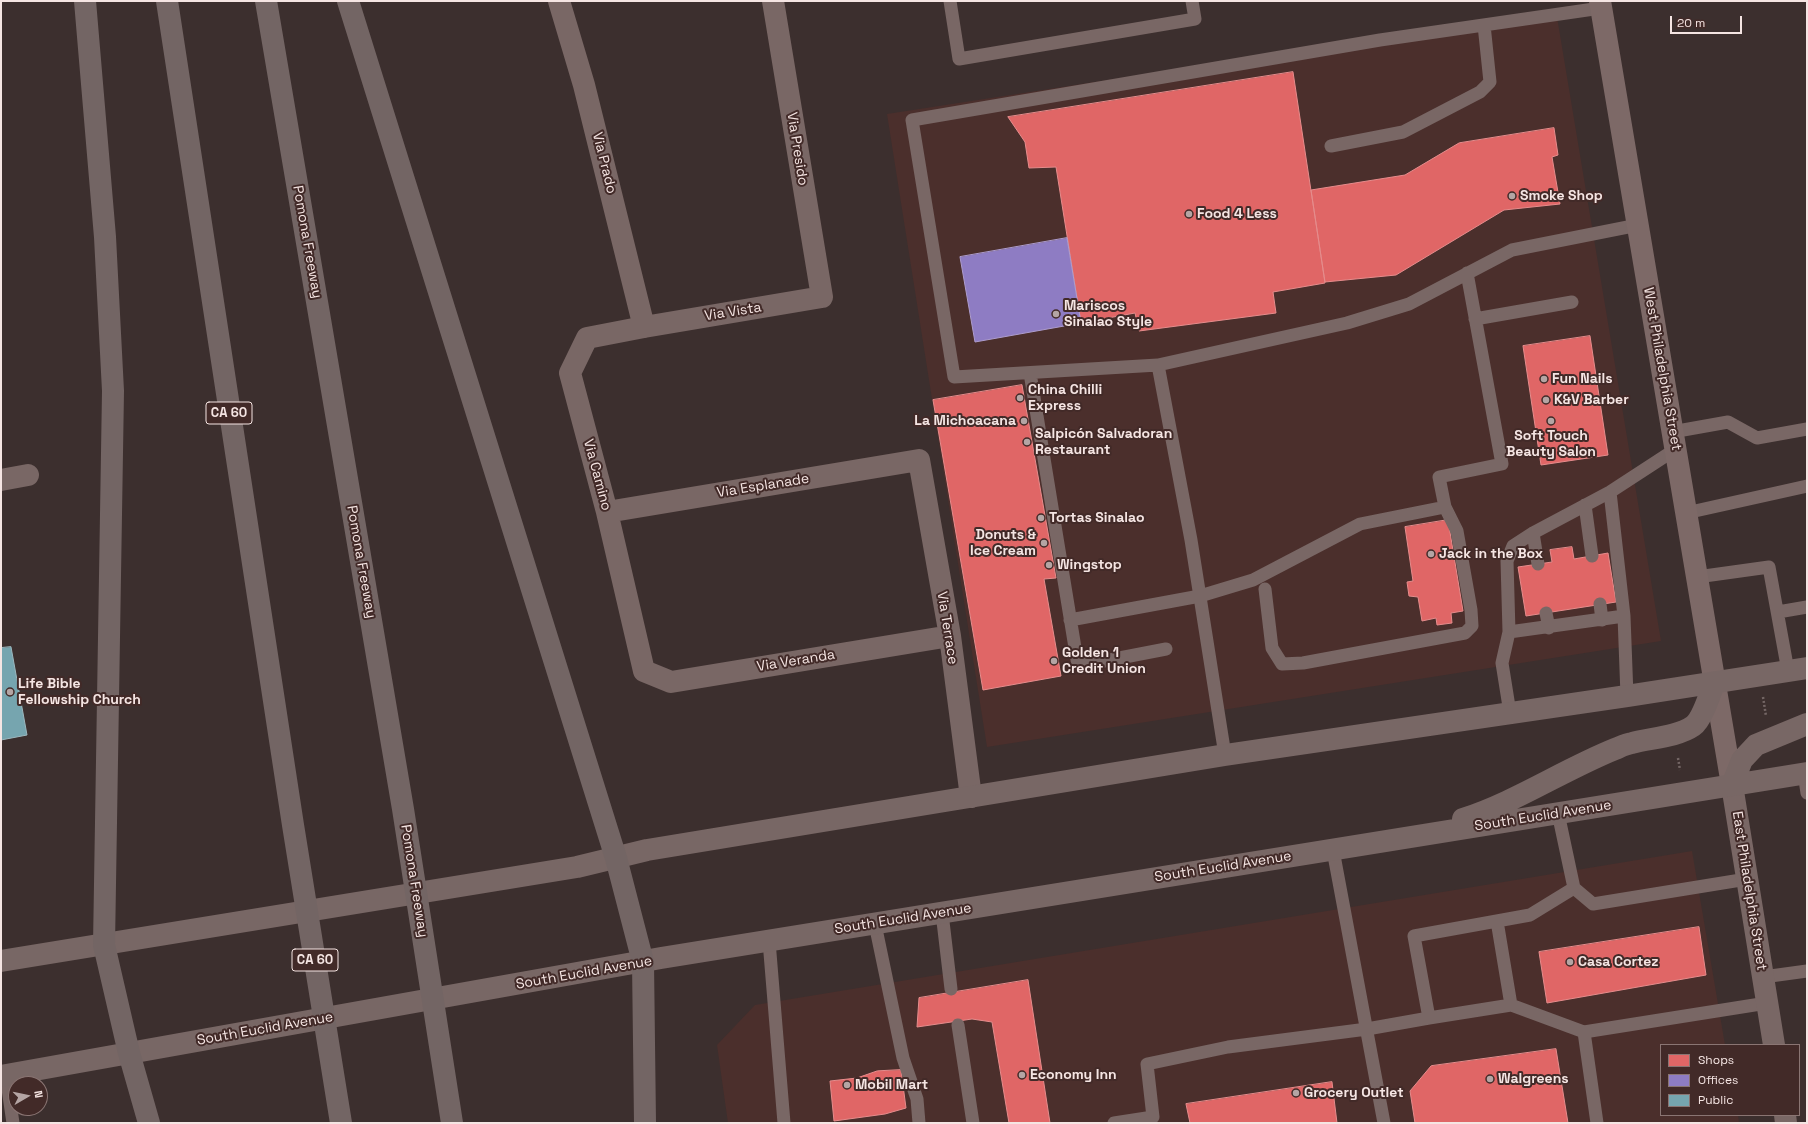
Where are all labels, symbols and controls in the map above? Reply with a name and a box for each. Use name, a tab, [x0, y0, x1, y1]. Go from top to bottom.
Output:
scale bar	[1672, 8, 1744, 34]
text: 20 m	[1677, 15, 1705, 31]
street label: Via Presido	[783, 111, 811, 187]
street label: Via Prado	[588, 131, 620, 195]
street label: Pomona Freeway	[289, 184, 325, 300]
place label: Smoke Shop	[1520, 188, 1603, 204]
marker: Smoke Shop	[1507, 191, 1517, 201]
place label: Food 4 Less	[1197, 206, 1277, 222]
marker: Food 4 Less	[1184, 209, 1194, 219]
street label: West Philadelphia Street	[1639, 286, 1685, 452]
place label: Mariscos Sinalao Style	[1064, 298, 1152, 330]
street label: Via Vista	[703, 299, 763, 325]
marker: Mariscos Sinalao Style	[1051, 309, 1061, 319]
place label: Fun Nails	[1552, 371, 1613, 387]
marker: Fun Nails	[1539, 374, 1549, 384]
place label: China Chilli Express	[1028, 382, 1102, 414]
place label: K&V Barber	[1554, 392, 1629, 408]
marker: China Chilli Express	[1015, 393, 1025, 403]
marker: K&V Barber	[1541, 395, 1551, 405]
road number: CA 60	[206, 402, 252, 424]
place label: La Michoacana	[914, 413, 1016, 429]
marker: La Michoacana	[1019, 416, 1029, 426]
marker: Soft Touch Beauty Salon	[1546, 416, 1556, 426]
place label: Salpicón Salvadoran Restaurant	[1035, 426, 1172, 458]
place label: Soft Touch Beauty Salon	[1506, 428, 1596, 460]
street label: Via Camino	[579, 437, 615, 513]
marker: Salpicón Salvadoran Restaurant	[1022, 437, 1032, 447]
street label: Via Esplanade	[716, 470, 810, 502]
street label: Pomona Freeway	[343, 504, 379, 620]
place label: Tortas Sinalao	[1049, 510, 1145, 526]
marker: Tortas Sinalao	[1036, 513, 1046, 523]
place label: Donuts & Ice Cream	[970, 527, 1036, 560]
marker: Donuts & Ice Cream	[1039, 538, 1049, 548]
place label: Jack in the Box	[1439, 546, 1543, 562]
marker: Jack in the Box	[1426, 549, 1436, 559]
place label: Wingstop	[1057, 557, 1122, 573]
marker: Wingstop	[1044, 560, 1054, 570]
street label: Via Terrace	[933, 590, 961, 666]
place label: Golden 1 Credit Union	[1062, 645, 1146, 678]
street label: Via Veranda	[756, 647, 836, 675]
marker: Golden 1 Credit Union	[1049, 656, 1059, 666]
place label: Life Bible Fellowship Church	[18, 676, 141, 708]
marker: Life Bible Fellowship Church	[5, 687, 15, 697]
street label: South Euclid Avenue	[1473, 797, 1613, 835]
street label: East Philadelphia Street	[1728, 810, 1770, 972]
street label: Pomona Freeway	[397, 823, 431, 939]
street label: South Euclid Avenue	[1153, 848, 1293, 886]
street label: South Euclid Avenue	[833, 900, 973, 938]
road number: CA 60	[292, 949, 338, 971]
street label: South Euclid Avenue	[515, 953, 653, 993]
place label: Casa Cortez	[1578, 954, 1658, 970]
marker: Casa Cortez	[1565, 957, 1575, 967]
street label: South Euclid Avenue	[196, 1009, 334, 1049]
legend	[1660, 1044, 1800, 1116]
text: Shops	[1698, 1052, 1734, 1068]
place label: Economy Inn	[1030, 1067, 1117, 1083]
marker: Economy Inn	[1017, 1070, 1027, 1080]
place label: Walgreens	[1498, 1071, 1569, 1087]
text: Offices	[1698, 1072, 1738, 1088]
marker: Walgreens	[1485, 1074, 1495, 1084]
north arrow	[8, 1076, 48, 1116]
place label: Mobil Mart	[855, 1077, 928, 1093]
marker: Mobil Mart	[842, 1080, 852, 1090]
place label: Grocery Outlet	[1304, 1085, 1404, 1101]
marker: Grocery Outlet	[1291, 1088, 1301, 1098]
text: N	[31, 1090, 46, 1099]
text: Public	[1698, 1092, 1733, 1108]

